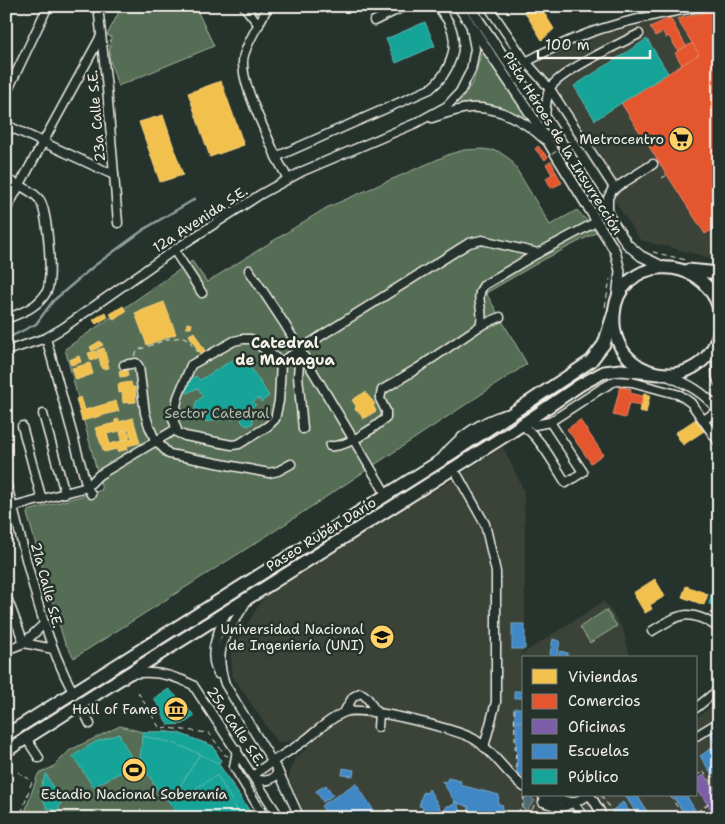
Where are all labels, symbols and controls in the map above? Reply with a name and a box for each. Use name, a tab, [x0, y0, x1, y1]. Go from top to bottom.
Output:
scale bar	[538, 28, 650, 60]
text: 100 m	[545, 35, 590, 55]
street label: Pista Héroes de la Insurrección	[499, 48, 627, 238]
street label: 23a Calle S.E.	[83, 69, 109, 163]
supermarket icon: Metrocentro	[668, 126, 694, 152]
place label: Metrocentro	[579, 130, 664, 148]
street label: 12a Avenida S.E.	[149, 182, 251, 256]
district label: Catedral de Managua	[235, 333, 335, 370]
park label: Sector Catedral	[164, 404, 270, 422]
street label: Paseo Rubén Darío	[263, 493, 379, 575]
street label: 21a Calle S.E.	[27, 540, 67, 630]
place label: Universidad Nacional de Ingeniería (UNI)	[221, 620, 365, 654]
school or university icon: Universidad Nacional de Ingeniería (UNI)	[369, 624, 395, 650]
legend	[522, 656, 698, 796]
text: Viviendas	[568, 667, 638, 687]
street label: 25a Calle S.E.	[203, 683, 269, 769]
text: Comercios	[568, 691, 641, 711]
museum icon: Hall of Fame	[163, 696, 189, 722]
place label: Hall of Fame	[72, 700, 158, 718]
text: Oficinas	[568, 717, 626, 737]
text: Escuelas	[568, 741, 630, 761]
sports icon: Estadio Nacional Soberanía	[121, 757, 147, 783]
text: Público	[568, 767, 619, 787]
place label: Estadio Nacional Soberanía	[41, 785, 228, 803]

